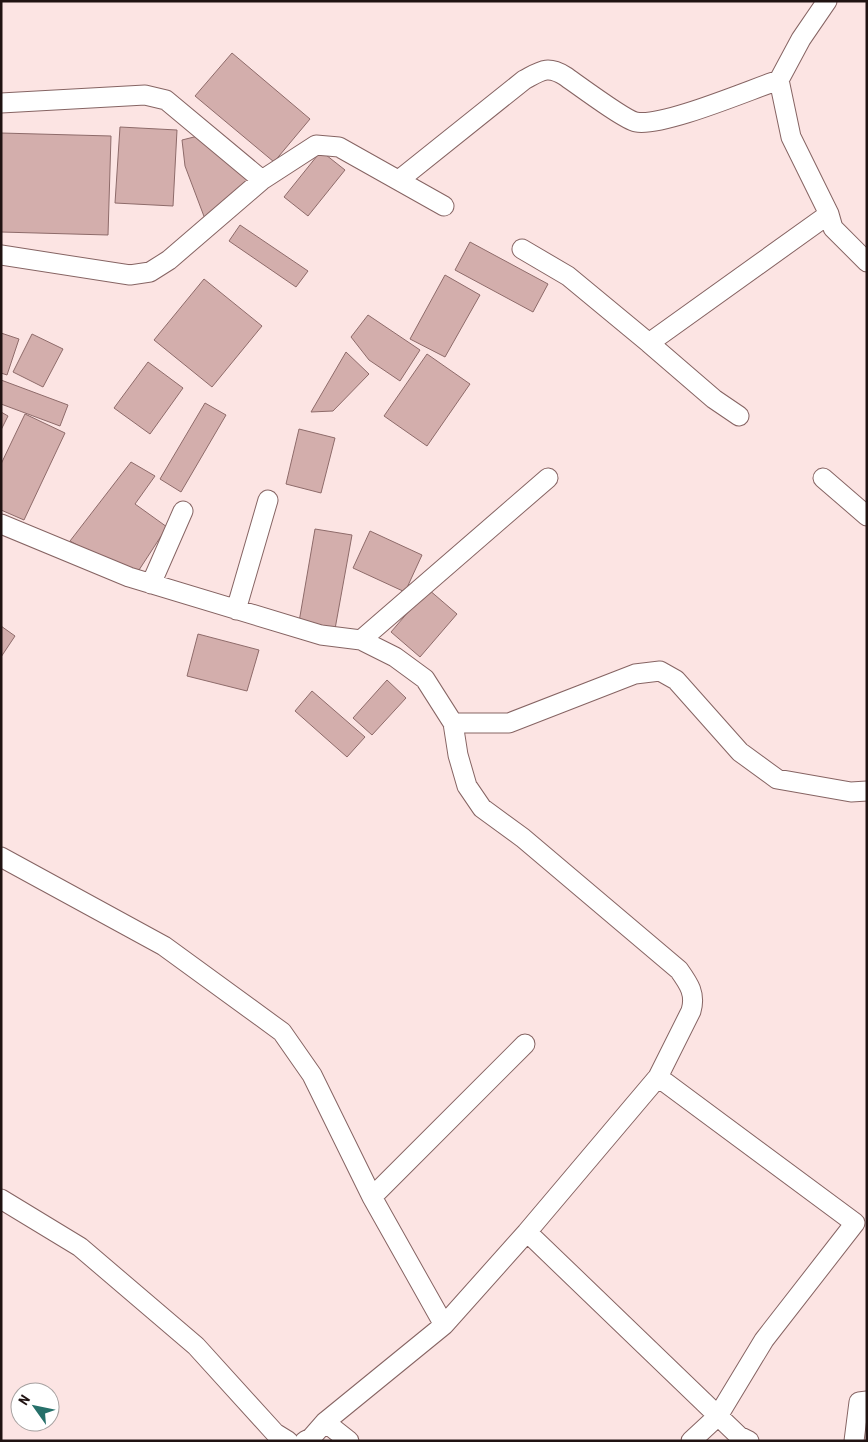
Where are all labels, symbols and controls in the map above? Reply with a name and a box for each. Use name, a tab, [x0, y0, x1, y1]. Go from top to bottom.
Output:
north arrow	[10, 1382, 60, 1432]
text: N	[15, 1392, 33, 1408]

